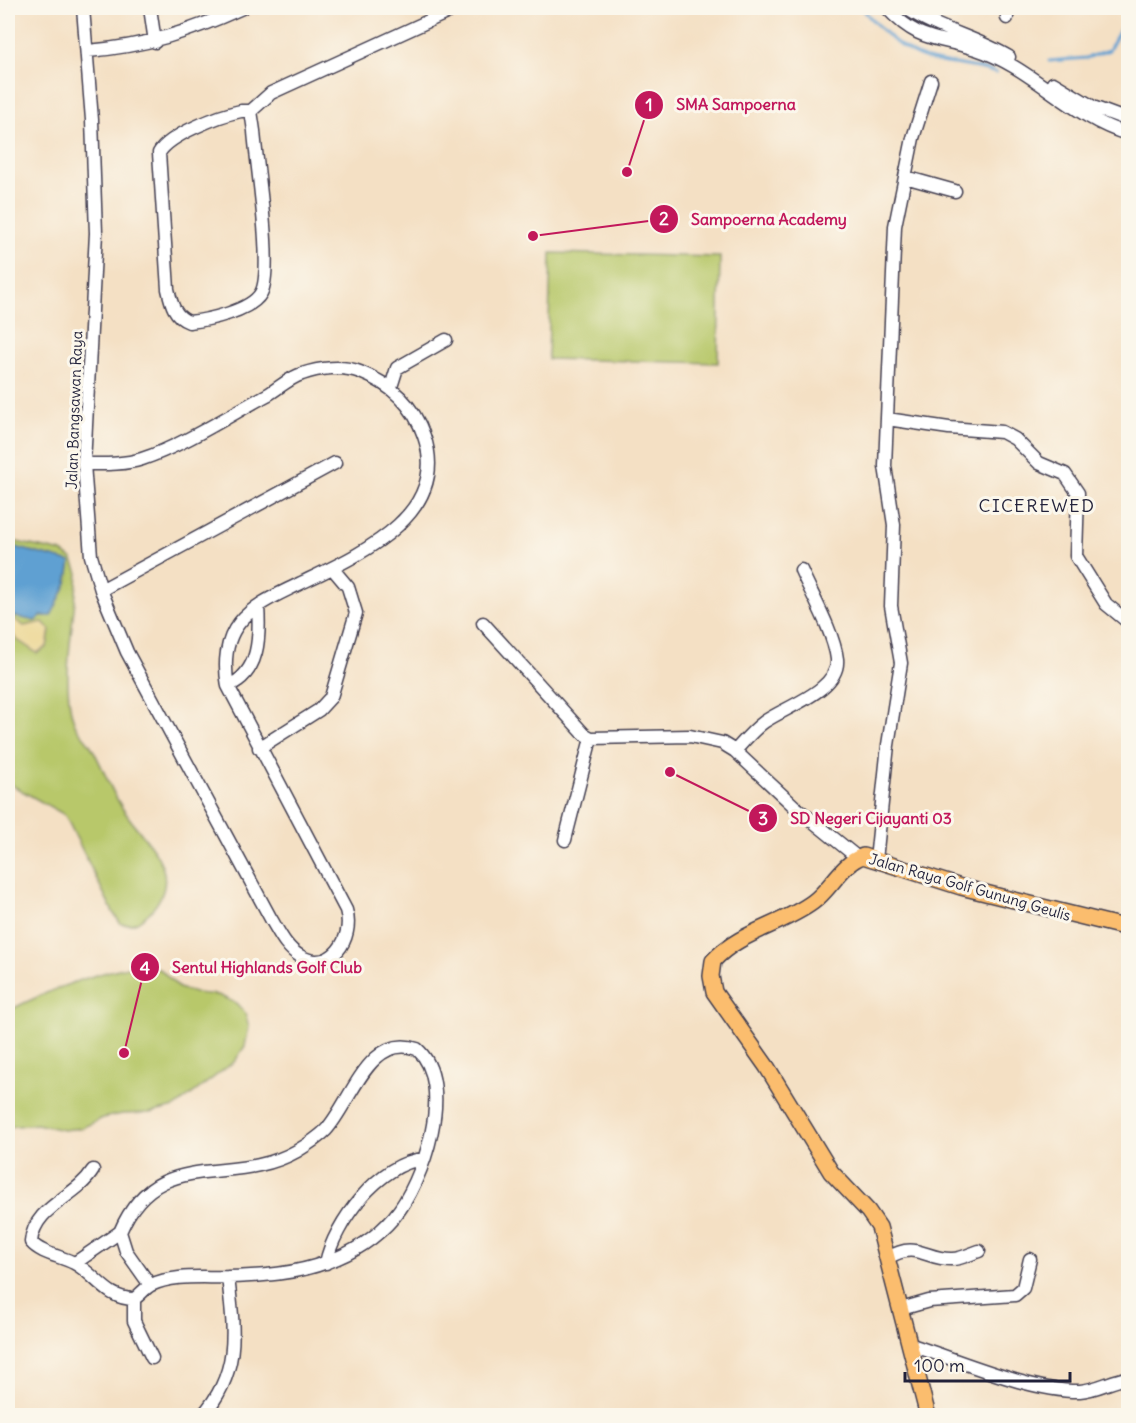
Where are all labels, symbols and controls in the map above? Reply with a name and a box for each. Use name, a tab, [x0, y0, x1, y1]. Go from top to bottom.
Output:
callout: SMA Sampoerna	[634, 88, 808, 122]
text: 1	[645, 93, 653, 116]
text: SMA Sampoerna	[676, 94, 796, 115]
callout: Sampoerna Academy	[649, 202, 859, 236]
text: 2	[659, 207, 669, 230]
text: Sampoerna Academy	[691, 209, 847, 230]
street label: Jalan Bangsawan Raya	[62, 330, 86, 490]
district label: CICEREWED	[979, 494, 1095, 517]
callout: SD Negeri Cijayanti 03	[748, 801, 964, 835]
text: 3	[758, 807, 768, 830]
text: SD Negeri Cijayanti 03	[790, 808, 952, 829]
street label: Jalan Raya Golf Gunung Geulis	[867, 849, 1073, 925]
callout: Sentul Highlands Golf Club	[130, 950, 374, 984]
text: 4	[140, 956, 151, 979]
text: Sentul Highlands Golf Club	[172, 957, 362, 978]
scale bar	[905, 1345, 1070, 1383]
text: 100 m	[914, 1354, 965, 1377]

